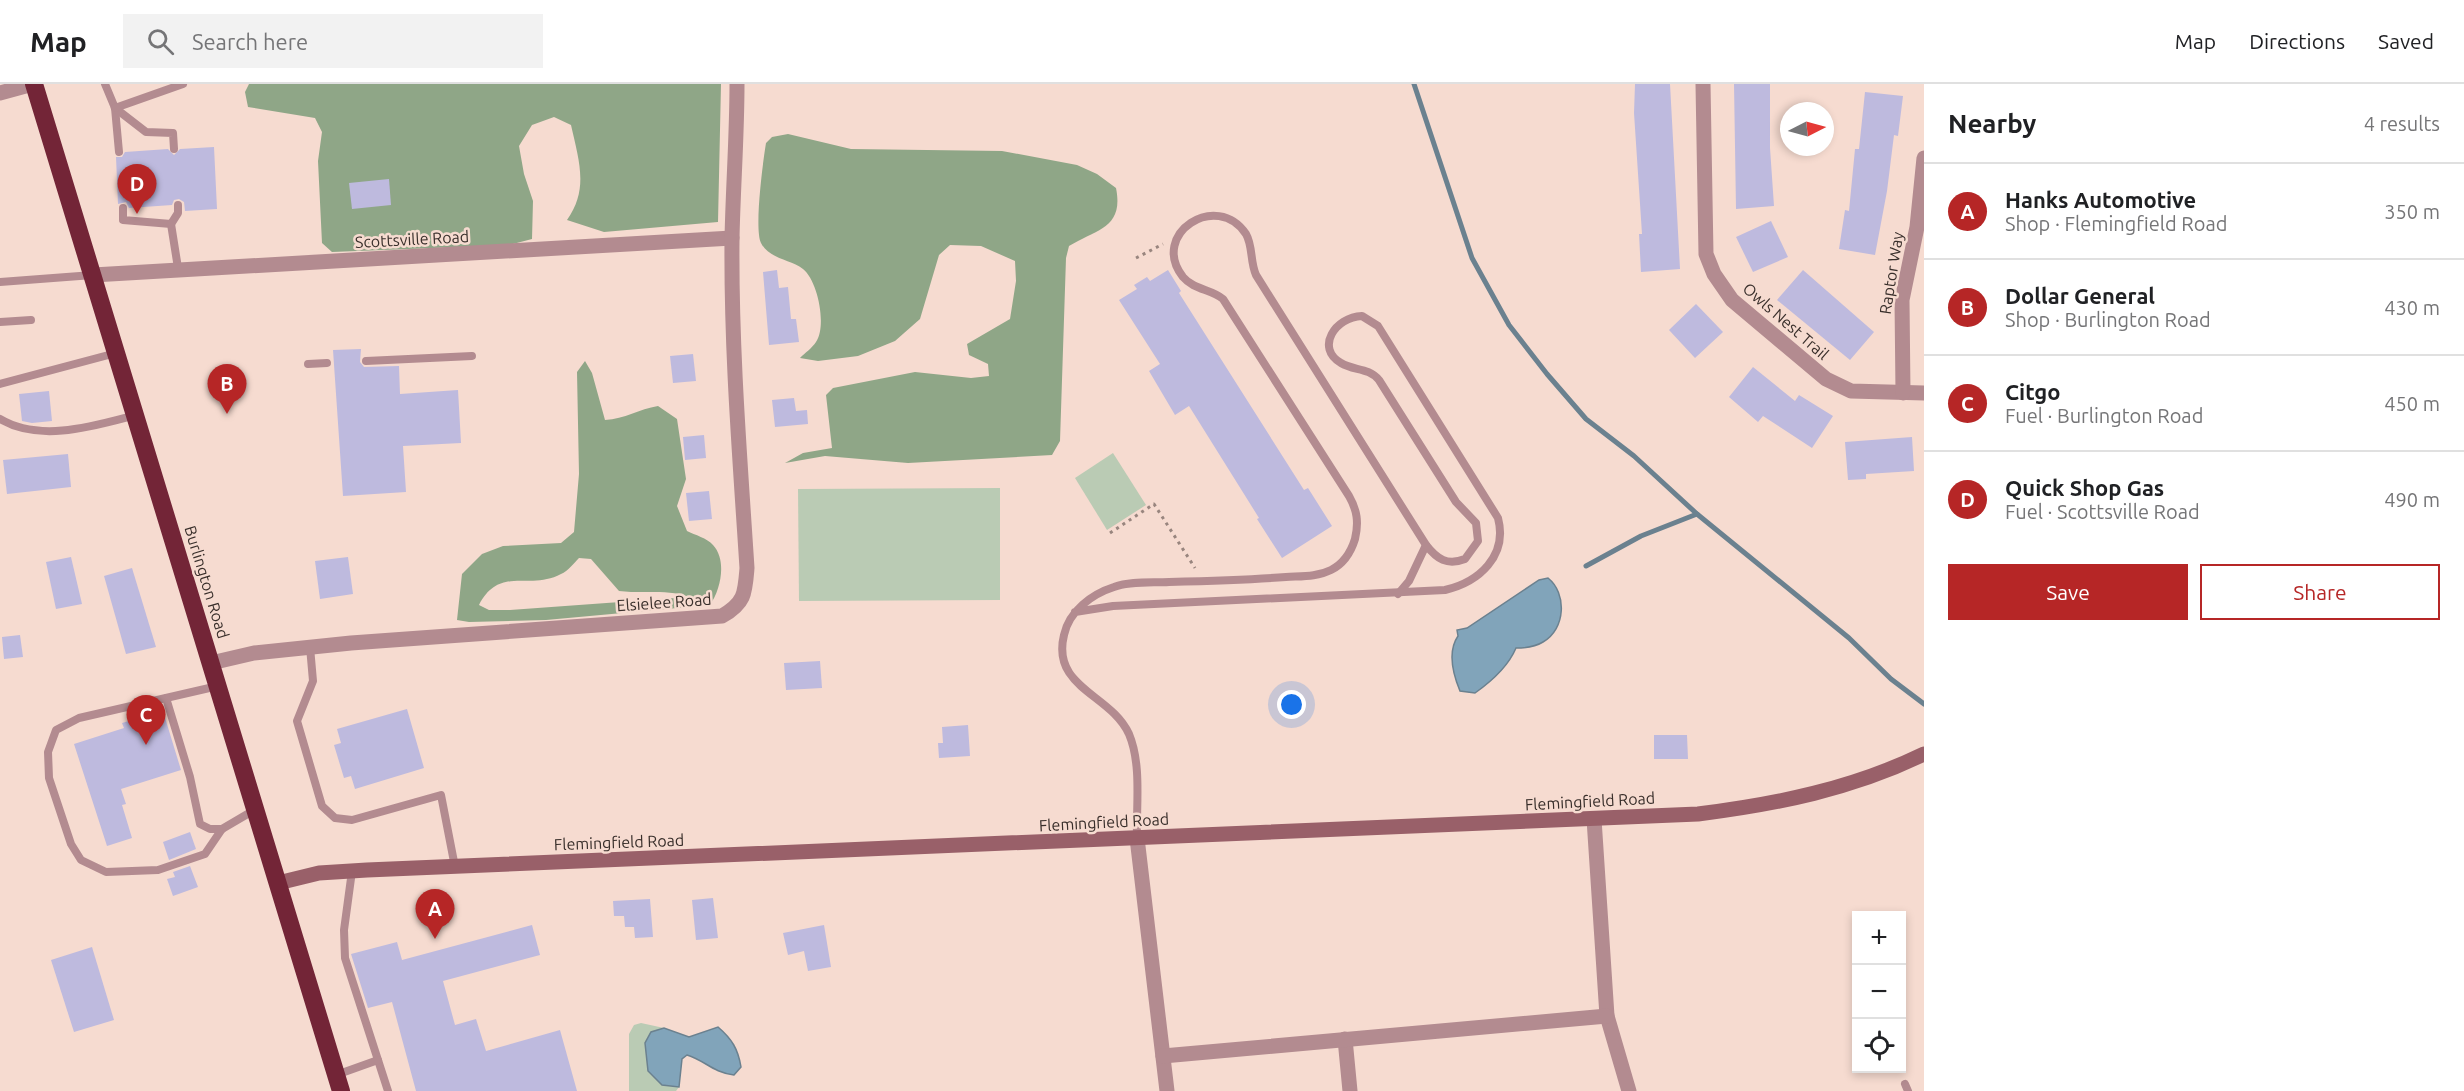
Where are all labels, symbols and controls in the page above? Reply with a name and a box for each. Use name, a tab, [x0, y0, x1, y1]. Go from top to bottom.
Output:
search box	[123, 14, 543, 68]
icon: search	[144, 25, 177, 58]
text: Map	[30, 26, 87, 57]
text: Search here	[192, 29, 308, 54]
text: Map	[2175, 29, 2216, 53]
text: Directions	[2249, 29, 2345, 53]
text: Saved	[2378, 29, 2434, 53]
north arrow	[1780, 102, 1834, 156]
text: Nearby	[1948, 109, 2036, 138]
text: 4 results	[2364, 112, 2440, 135]
pin: D	[118, 164, 156, 214]
text: Hanks Automotive	[2005, 187, 2196, 212]
text: A	[1960, 200, 1975, 223]
text: 350 m	[2384, 200, 2440, 223]
text: Shop · Flemingfield Road	[2005, 212, 2227, 235]
street label: Scottsville Road	[355, 227, 469, 251]
street label: Raptor Way	[1876, 230, 1906, 316]
street label: Owls Nest Trail	[1740, 279, 1832, 363]
text: Dollar General	[2005, 283, 2155, 308]
text: B	[1961, 296, 1974, 319]
text: 430 m	[2384, 296, 2440, 319]
text: Shop · Burlington Road	[2005, 308, 2211, 331]
pin: B	[208, 364, 246, 414]
text: Citgo	[2005, 379, 2061, 404]
text: C	[1961, 392, 1974, 415]
text: 450 m	[2384, 392, 2440, 415]
text: Fuel · Burlington Road	[2005, 404, 2203, 427]
text: Quick Shop Gas	[2005, 475, 2164, 500]
text: D	[1960, 488, 1975, 511]
text: 490 m	[2384, 488, 2440, 511]
text: Fuel · Scottsville Road	[2005, 500, 2200, 523]
street label: Burlington Road	[181, 523, 233, 641]
button: Save	[1948, 564, 2188, 620]
button: Share	[2200, 564, 2440, 620]
street label: Elsielee Road	[616, 590, 712, 614]
your location	[1277, 690, 1306, 719]
pin: C	[126, 696, 166, 745]
street label: Flemingfield Road	[1524, 789, 1656, 813]
street label: Flemingfield Road	[1038, 810, 1170, 834]
street label: Flemingfield Road	[554, 831, 684, 853]
pin: A	[416, 890, 454, 939]
map controls	[1852, 911, 1906, 1073]
button: +	[1852, 911, 1906, 965]
button: −	[1852, 965, 1906, 1019]
button: locate	[1852, 1019, 1906, 1073]

